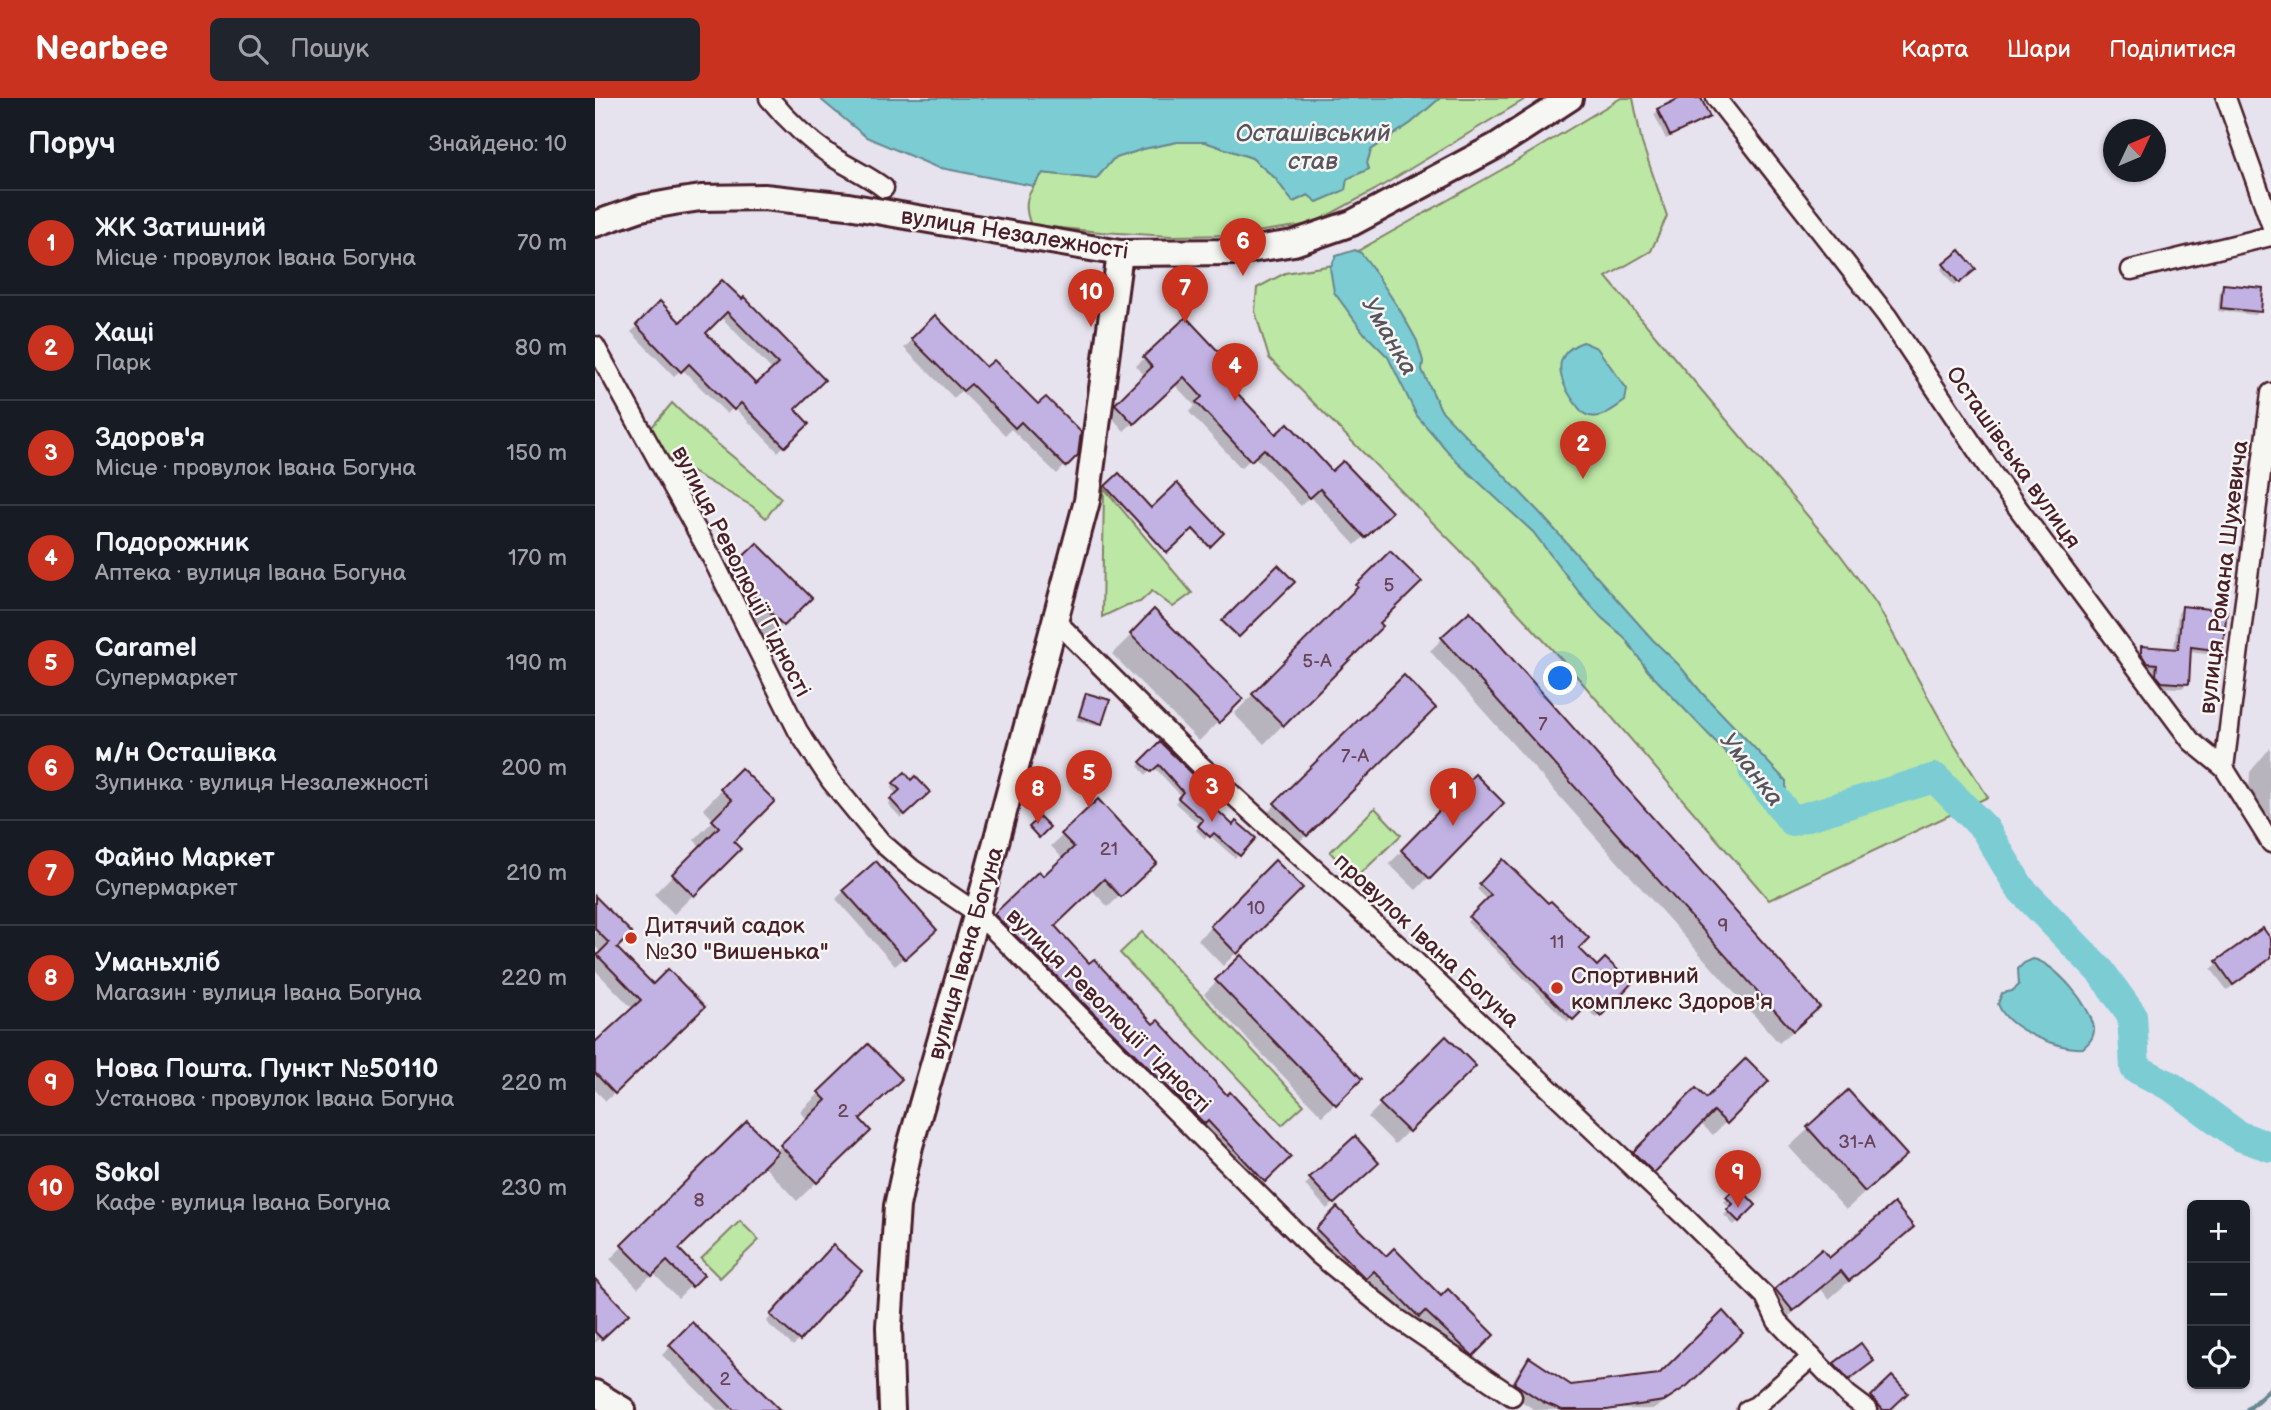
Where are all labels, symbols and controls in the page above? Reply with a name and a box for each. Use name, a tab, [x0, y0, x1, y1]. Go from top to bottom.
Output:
search box	[210, 18, 700, 81]
text: Nearbee	[35, 29, 168, 69]
icon: search	[234, 30, 272, 68]
text: Пошук	[290, 34, 369, 65]
text: Карта	[1901, 35, 1969, 64]
text: Шари	[2007, 35, 2071, 64]
text: Поділитися	[2109, 35, 2236, 64]
water label: Осташівський став	[1236, 119, 1391, 176]
north arrow	[2103, 119, 2166, 182]
text: Поруч	[28, 126, 116, 162]
text: Знайдено: 10	[429, 130, 567, 158]
street label: вулиця Незалежності	[899, 202, 1131, 266]
text: ЖК Затишний	[95, 213, 266, 244]
pin: 6	[1220, 218, 1266, 276]
text: 1	[46, 229, 56, 257]
text: 70 m	[517, 229, 567, 257]
text: Місце · провулок Івана Богуна	[95, 244, 416, 272]
pin: 7	[1162, 265, 1208, 323]
pin: 10	[1068, 269, 1114, 327]
water label: Уманка	[1355, 292, 1424, 381]
text: Хащі	[95, 318, 154, 349]
text: 2	[44, 334, 58, 362]
text: 80 m	[515, 334, 567, 362]
pin: 4	[1212, 343, 1258, 401]
text: Парк	[95, 349, 151, 377]
street label: Осташівська вулиця	[1940, 361, 2087, 554]
pin: 2	[1560, 421, 1606, 479]
text: Здоров'я	[95, 423, 205, 454]
street label: вулиця Романа Шухевича	[2193, 438, 2255, 716]
text: 3	[44, 439, 58, 467]
text: 150 m	[506, 439, 567, 467]
street label: вулиця Революції Гідності	[665, 441, 817, 702]
text: Місце · провулок Івана Богуна	[95, 454, 416, 482]
text: Подорожник	[95, 528, 249, 559]
text: 4	[44, 544, 58, 572]
text: 170 m	[508, 544, 567, 572]
text: Аптека · вулиця Івана Богуна	[95, 559, 406, 587]
house number: 5	[1384, 574, 1395, 597]
text: Caramel	[95, 633, 197, 664]
text: 5	[44, 649, 58, 677]
text: 190 m	[506, 649, 567, 677]
house number: 5-А	[1302, 650, 1332, 673]
your location	[1543, 661, 1577, 695]
text: Супермаркет	[95, 664, 238, 692]
house number: 7	[1538, 713, 1548, 736]
water label: Уманка	[1714, 726, 1790, 812]
text: м/н Осташівка	[95, 738, 276, 769]
house number: 7-А	[1341, 745, 1369, 768]
pin: 5	[1066, 750, 1112, 808]
text: 6	[44, 754, 58, 782]
text: 200 m	[501, 754, 567, 782]
pin: 3	[1189, 764, 1235, 822]
pin: 8	[1015, 766, 1061, 824]
pin: 1	[1430, 768, 1476, 826]
text: Зупинка · вулиця Незалежності	[95, 769, 429, 797]
house number: 21	[1100, 838, 1118, 861]
text: Файно Маркет	[95, 843, 274, 874]
street label: вулиця Івана Богуна	[922, 843, 1010, 1063]
street label: провулок Івана Богуна	[1328, 847, 1525, 1034]
text: 7	[45, 859, 57, 887]
text: 210 m	[506, 859, 567, 887]
text: Супермаркет	[95, 874, 238, 902]
house number: 10	[1247, 897, 1265, 920]
street label: вулиця Революції Гідності	[1000, 902, 1217, 1119]
place label: Дитячий садок №30 "Вишенька"	[645, 912, 829, 966]
house number: 9	[1718, 915, 1728, 938]
marker: Дитячий садок №30 "Вишенька"	[623, 930, 639, 946]
house number: 11	[1550, 931, 1564, 954]
text: Уманьхліб	[95, 948, 220, 979]
place label: Спортивний комплекс Здоров'я	[1571, 962, 1773, 1016]
text: 8	[44, 964, 58, 992]
text: 220 m	[501, 964, 567, 992]
text: Магазин · вулиця Івана Богуна	[95, 979, 422, 1007]
marker: Спортивний комплекс Здоров'я	[1549, 980, 1565, 996]
text: Нова Пошта. Пункт №50110	[95, 1054, 439, 1085]
text: 9	[44, 1069, 58, 1097]
text: 220 m	[501, 1069, 567, 1097]
text: Установа · провулок Івана Богуна	[95, 1085, 454, 1113]
house number: 2	[837, 1100, 849, 1123]
house number: 31-А	[1838, 1131, 1876, 1154]
pin: 9	[1715, 1150, 1761, 1208]
text: Sokol	[95, 1158, 160, 1189]
text: 10	[39, 1174, 63, 1202]
text: 230 m	[501, 1174, 567, 1202]
text: Кафе · вулиця Івана Богуна	[95, 1189, 391, 1217]
house number: 8	[693, 1189, 705, 1212]
map controls	[2187, 1200, 2250, 1389]
button: +	[2187, 1200, 2250, 1263]
button: −	[2187, 1263, 2250, 1326]
button: locate	[2187, 1326, 2250, 1389]
house number: 2	[719, 1368, 731, 1391]

